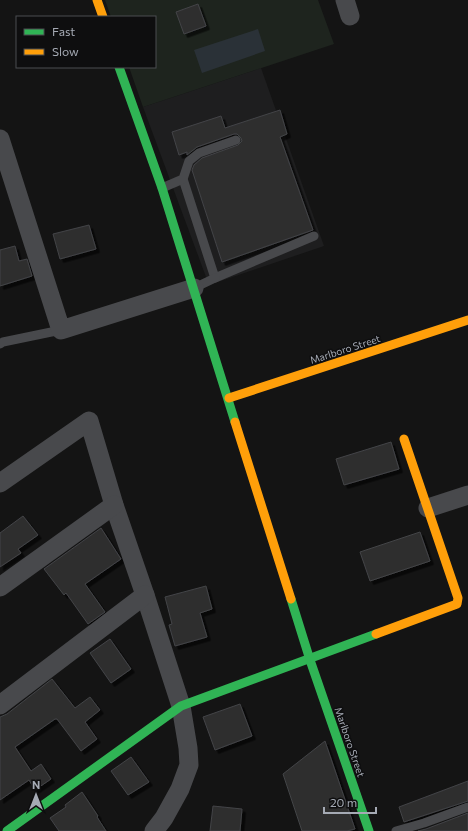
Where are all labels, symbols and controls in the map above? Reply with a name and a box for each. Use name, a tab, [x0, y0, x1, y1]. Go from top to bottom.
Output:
legend	[16, 16, 156, 68]
text: Fast	[52, 24, 75, 38]
text: Slow	[52, 44, 79, 58]
street label: Marlboro Street	[308, 332, 382, 366]
street label: Marlboro Street	[332, 705, 368, 779]
north arrow	[16, 775, 56, 815]
text: N	[32, 778, 40, 791]
scale bar	[324, 789, 376, 815]
text: 20 m	[330, 795, 357, 809]

